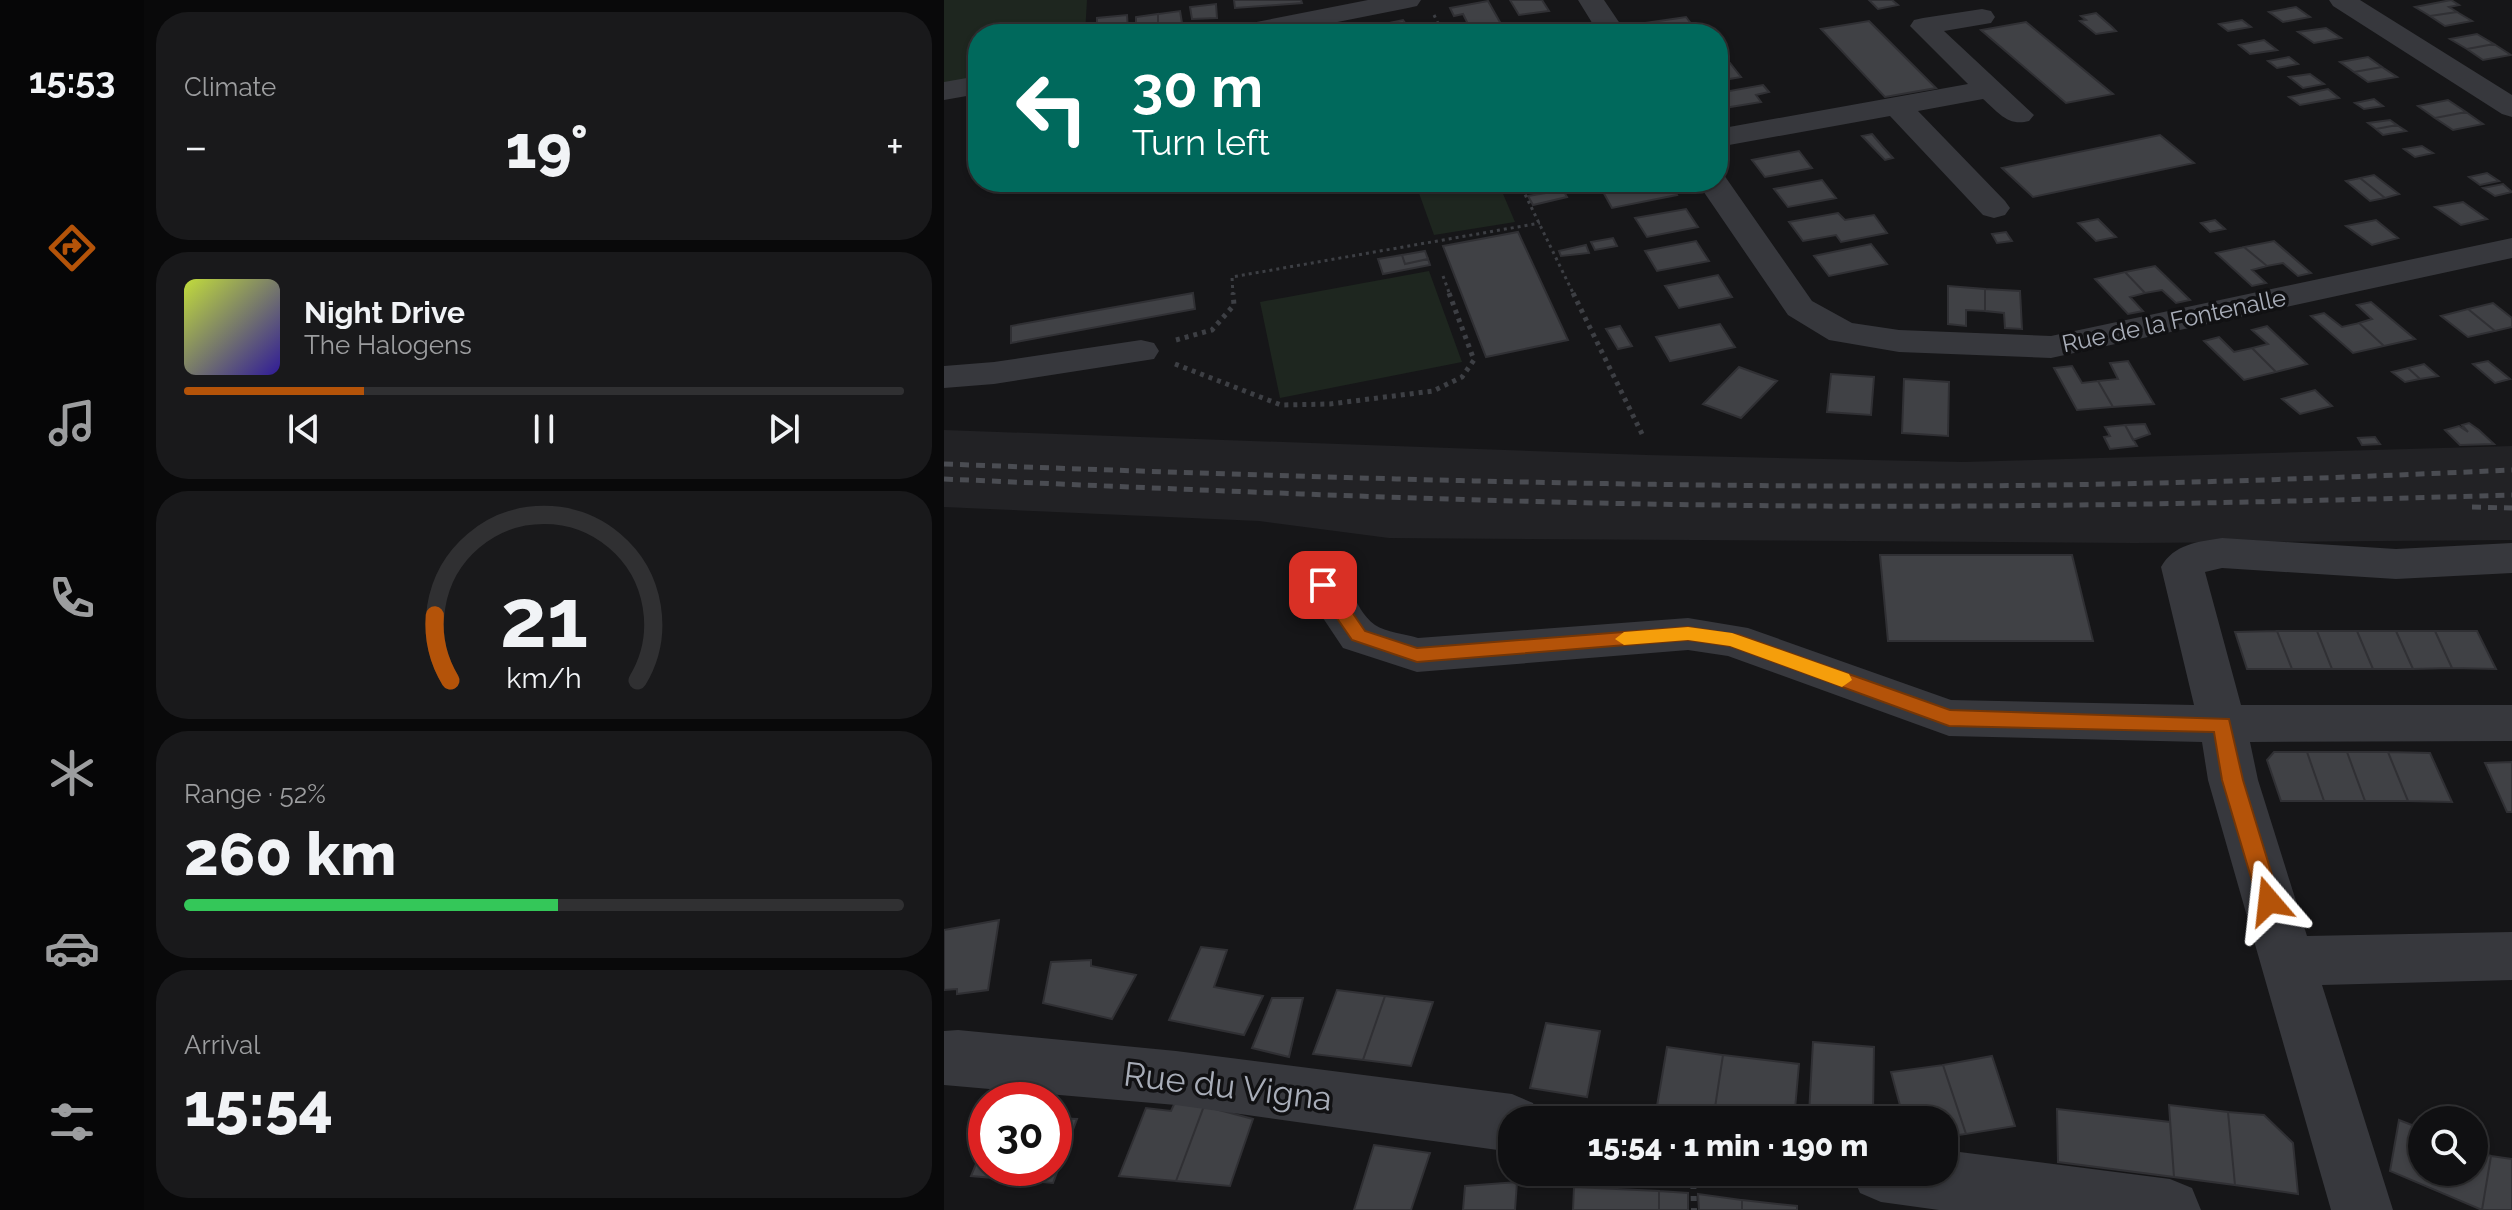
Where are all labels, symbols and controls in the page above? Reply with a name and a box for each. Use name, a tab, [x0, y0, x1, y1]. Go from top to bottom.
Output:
text: 30 m	[1132, 54, 1263, 120]
icon: left	[1000, 56, 1104, 160]
text: 15:53	[29, 59, 115, 101]
text: Climate	[184, 72, 276, 102]
text: 19°	[506, 112, 588, 182]
text: −	[184, 121, 208, 172]
text: +	[886, 121, 904, 172]
text: Turn left	[1132, 121, 1270, 163]
icon: directions	[44, 220, 100, 276]
street label: Rue de la Fontenalle	[2059, 283, 2289, 358]
text: Night Drive	[304, 295, 465, 330]
text: The Halogens	[304, 330, 472, 360]
icon: music	[44, 395, 100, 451]
icon: previous	[282, 407, 326, 451]
icon: pause	[522, 407, 566, 451]
icon: next	[762, 407, 806, 451]
pin	[1289, 551, 1357, 619]
icon: arrive	[1301, 563, 1345, 607]
text: 21	[500, 569, 588, 666]
icon: phone	[44, 570, 100, 626]
text: km/h	[506, 661, 582, 695]
icon: climate	[44, 745, 100, 801]
text: Range · 52%	[184, 779, 326, 809]
text: 260 km	[184, 819, 396, 889]
position arrow	[2227, 859, 2311, 943]
icon: car	[44, 920, 100, 976]
text: Arrival	[184, 1030, 260, 1060]
street label: Rue du Vigna	[1122, 1053, 1334, 1119]
text: 15:54	[184, 1070, 333, 1140]
speed limit sign: 30	[968, 1082, 1072, 1186]
icon: filters	[44, 1094, 100, 1150]
map controls	[2408, 1106, 2488, 1186]
button: search	[2408, 1106, 2488, 1186]
text: 15:54 · 1 min · 190 m	[1588, 1128, 1868, 1163]

